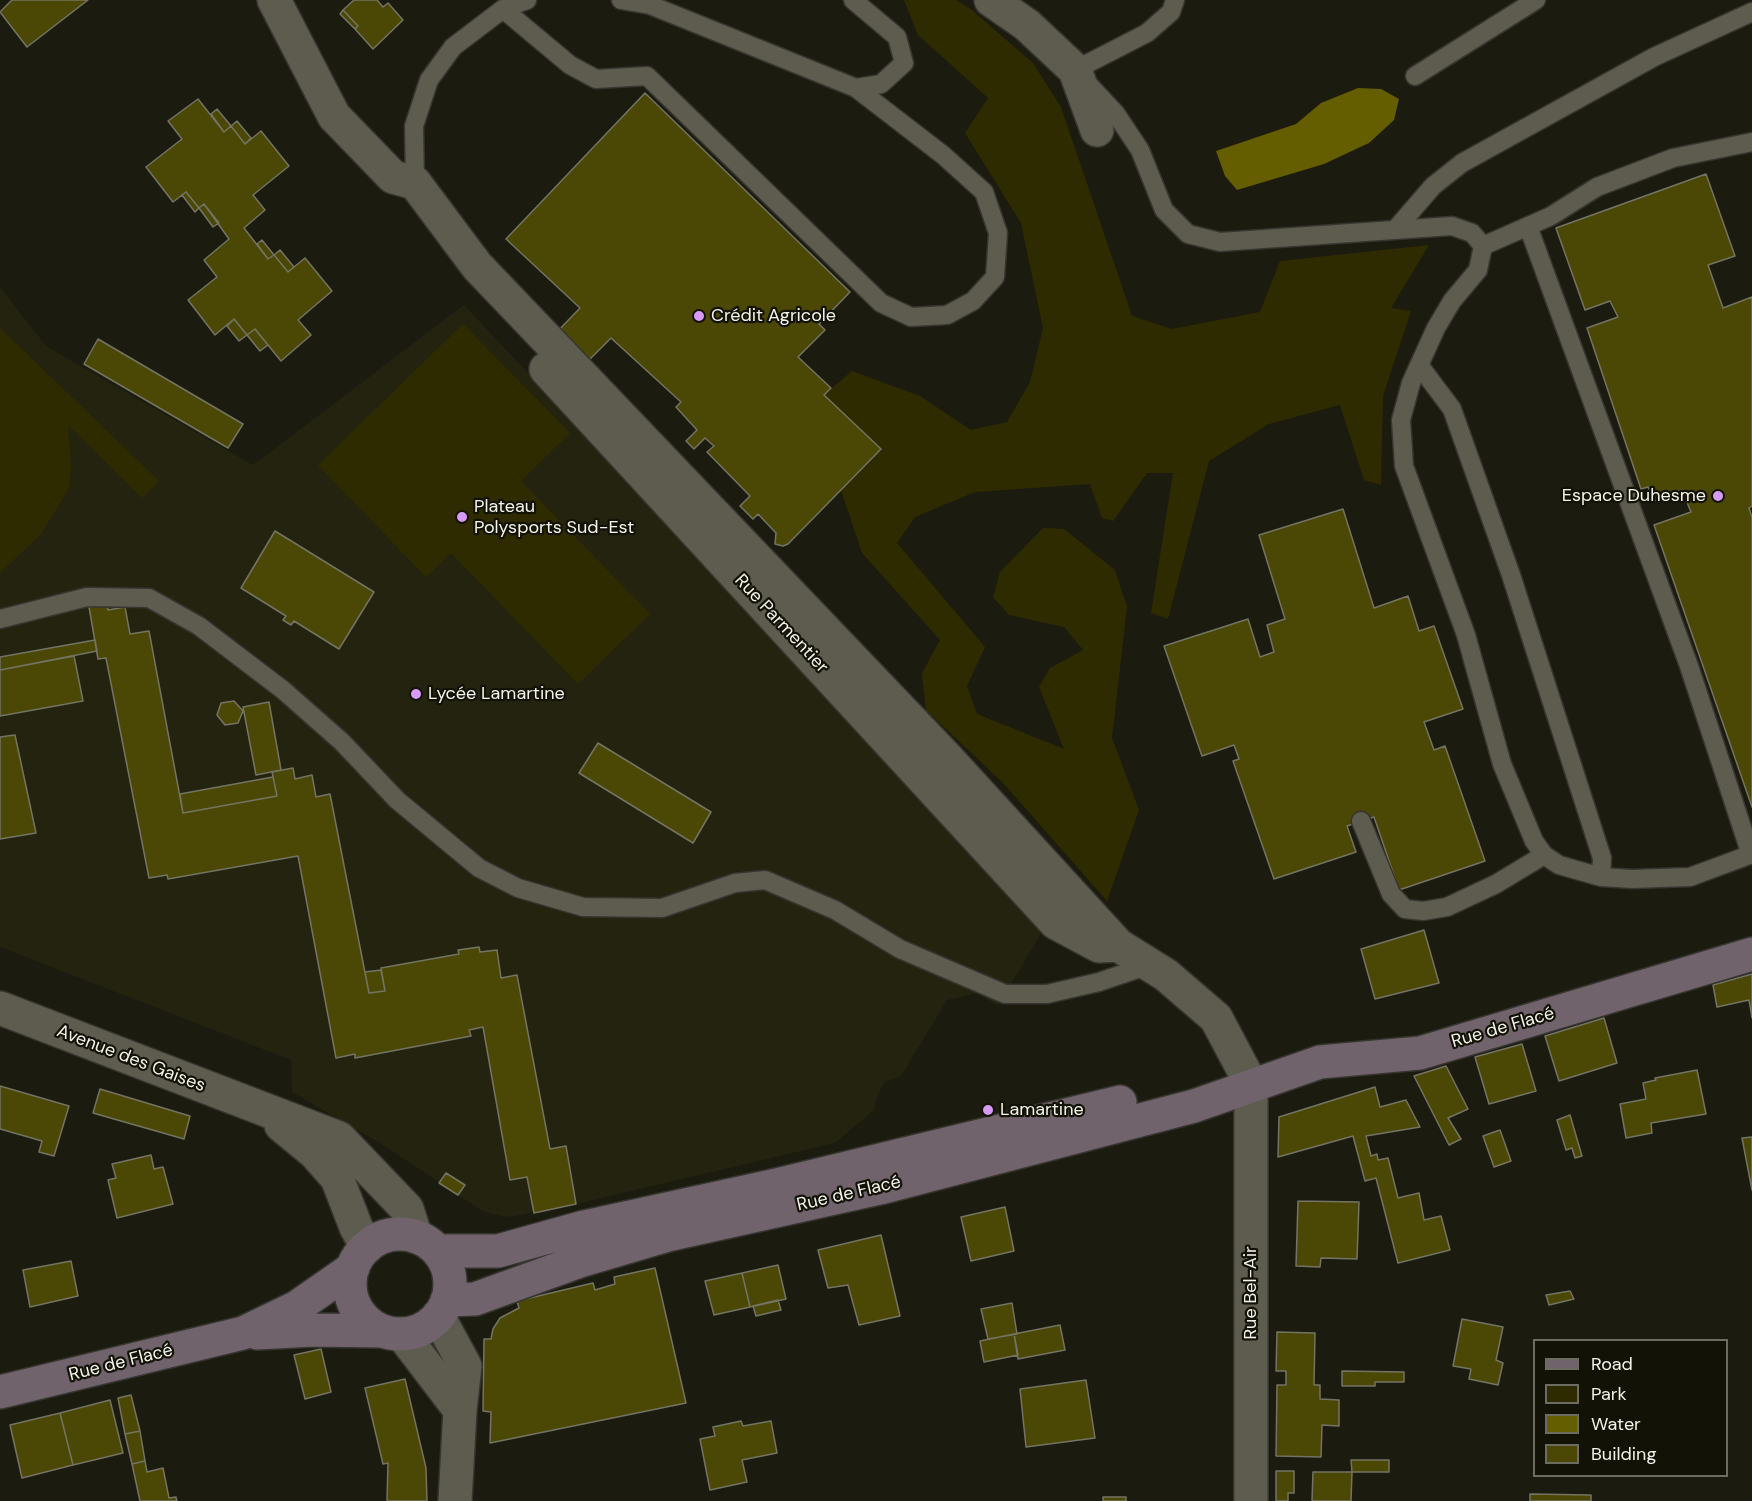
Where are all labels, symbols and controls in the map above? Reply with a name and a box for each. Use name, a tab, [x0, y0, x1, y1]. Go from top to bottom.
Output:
place label: Crédit Agricole	[711, 305, 836, 327]
marker: Crédit Agricole	[692, 309, 706, 323]
place label: Espace Duhesme	[1562, 485, 1706, 507]
marker: Espace Duhesme	[1711, 489, 1725, 503]
place label: Plateau Polysports Sud-Est	[474, 496, 634, 538]
marker: Plateau Polysports Sud-Est	[455, 510, 469, 524]
street label: Rue Parmentier	[730, 570, 832, 678]
place label: Lycée Lamartine	[428, 683, 565, 705]
marker: Lycée Lamartine	[409, 687, 423, 701]
street label: Rue de Flacé	[1449, 1003, 1557, 1053]
street label: Avenue des Gaises	[54, 1021, 208, 1097]
place label: Lamartine	[1000, 1099, 1084, 1121]
marker: Lamartine	[981, 1103, 995, 1117]
street label: Rue de Flacé	[795, 1172, 903, 1216]
street label: Rue Bel-Air	[1240, 1246, 1262, 1340]
legend	[1533, 1339, 1728, 1477]
street label: Rue de Flacé	[67, 1340, 175, 1386]
text: Road	[1591, 1352, 1633, 1376]
text: Park	[1591, 1382, 1627, 1406]
text: Water	[1591, 1412, 1641, 1436]
text: Building	[1591, 1442, 1656, 1466]

